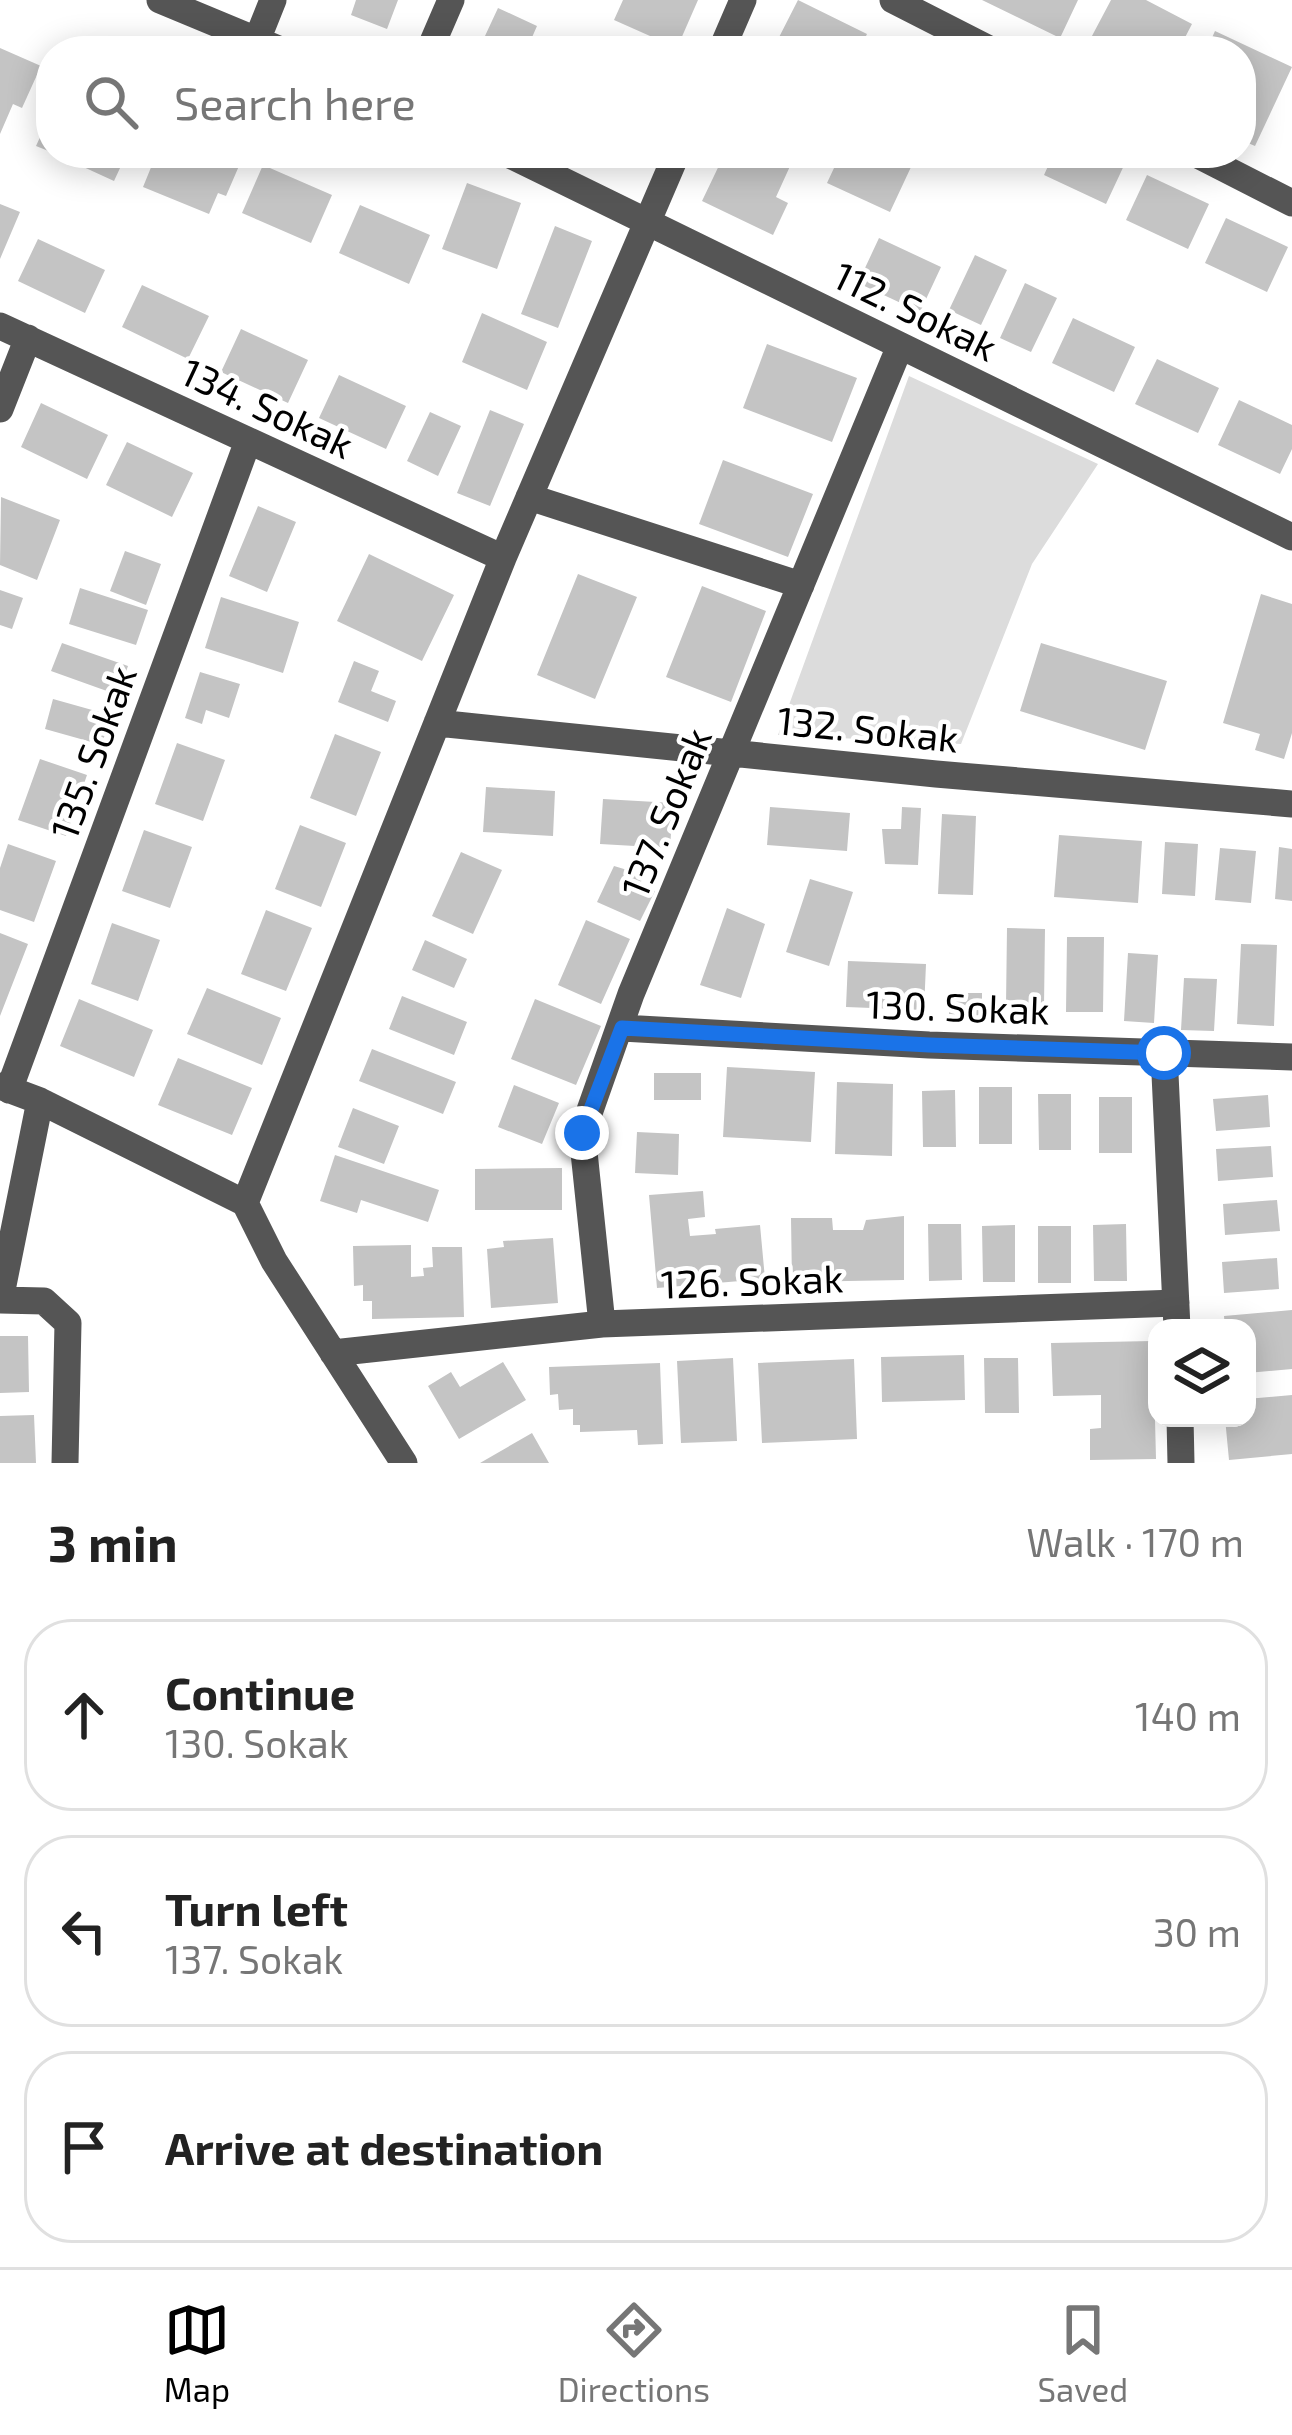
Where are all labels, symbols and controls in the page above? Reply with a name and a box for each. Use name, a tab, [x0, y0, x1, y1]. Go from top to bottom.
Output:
search box	[36, 36, 1256, 168]
icon: search	[78, 69, 144, 135]
text: Search here	[174, 75, 416, 129]
street label: 112. Sokak	[827, 250, 1005, 370]
street label: 134. Sokak	[175, 347, 361, 467]
street label: 135. Sokak	[39, 659, 145, 845]
street label: 132. Sokak	[775, 695, 961, 761]
street label: 137. Sokak	[610, 720, 720, 903]
street label: 130. Sokak	[865, 979, 1051, 1033]
route start	[1137, 1026, 1191, 1080]
route end	[555, 1106, 609, 1160]
street label: 126. Sokak	[660, 1253, 844, 1307]
map controls	[1148, 1319, 1256, 1427]
button: layers	[1148, 1319, 1256, 1427]
text: 3 min	[48, 1511, 178, 1572]
text: Walk · 170 m	[1027, 1518, 1244, 1565]
text: Continue	[165, 1665, 355, 1719]
icon: ahead	[51, 1682, 117, 1748]
text: 140 m	[1135, 1692, 1241, 1739]
text: 130. Sokak	[165, 1719, 349, 1766]
text: Turn left	[165, 1881, 348, 1935]
icon: left	[51, 1898, 117, 1964]
text: 30 m	[1153, 1908, 1241, 1955]
text: 137. Sokak	[165, 1935, 343, 1982]
icon: arrive	[51, 2114, 117, 2180]
text: Arrive at destination	[165, 2120, 603, 2174]
tab: Map	[164, 2297, 230, 2409]
tab: Directions	[558, 2297, 710, 2409]
tab: Saved	[1038, 2297, 1128, 2409]

